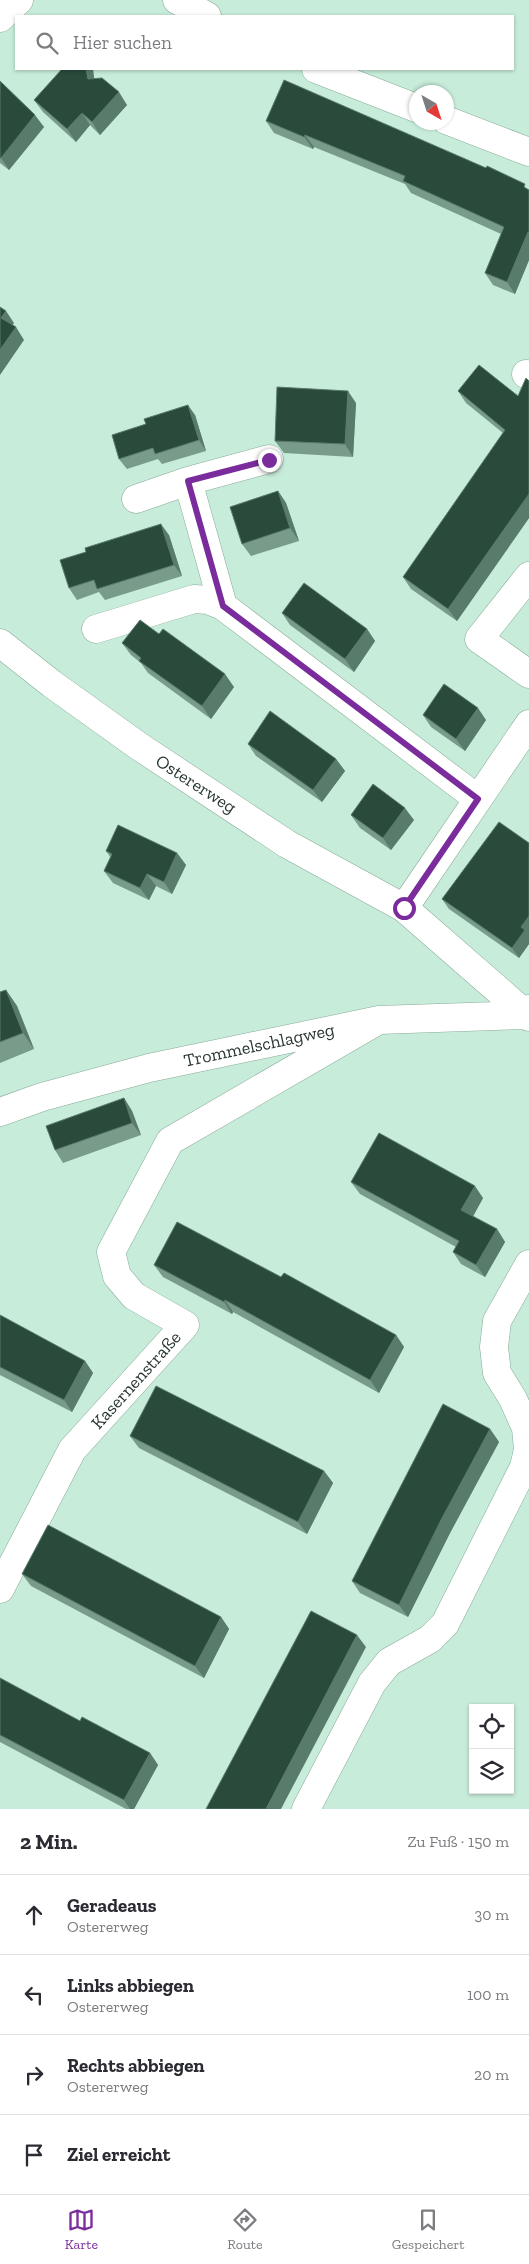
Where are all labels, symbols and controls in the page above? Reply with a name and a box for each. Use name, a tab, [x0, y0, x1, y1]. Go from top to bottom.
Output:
search box	[15, 15, 514, 70]
icon: search	[33, 29, 61, 57]
text: Hier suchen	[73, 31, 172, 54]
north arrow	[409, 85, 454, 130]
route end	[258, 449, 281, 472]
street label: Ostererweg	[152, 750, 241, 818]
route start	[393, 897, 416, 920]
street label: Trommelschlagweg	[182, 1018, 337, 1072]
street label: Kasernenstraße	[86, 1326, 186, 1434]
map controls	[469, 1704, 514, 1794]
button: locate	[469, 1704, 514, 1749]
button: layers	[469, 1749, 514, 1794]
text: 2 Min.	[20, 1829, 77, 1854]
text: Zu Fuß · 150 m	[407, 1832, 509, 1851]
text: Geradeaus	[67, 1894, 157, 1917]
icon: ahead	[20, 1901, 48, 1929]
text: 30 m	[475, 1905, 509, 1924]
text: Ostererweg	[67, 1917, 148, 1936]
text: Links abbiegen	[67, 1974, 194, 1997]
icon: left	[20, 1981, 48, 2009]
text: 100 m	[467, 1985, 509, 2004]
text: Ostererweg	[67, 1997, 148, 2016]
text: Rechts abbiegen	[67, 2054, 205, 2077]
icon: right	[20, 2061, 48, 2089]
text: 20 m	[474, 2065, 509, 2084]
text: Ostererweg	[67, 2077, 148, 2096]
icon: arrive	[20, 2141, 48, 2169]
text: Ziel erreicht	[67, 2143, 170, 2166]
tab: Karte	[65, 2206, 98, 2253]
tab: Route	[227, 2206, 263, 2253]
tab: Gespeichert	[392, 2206, 464, 2253]

